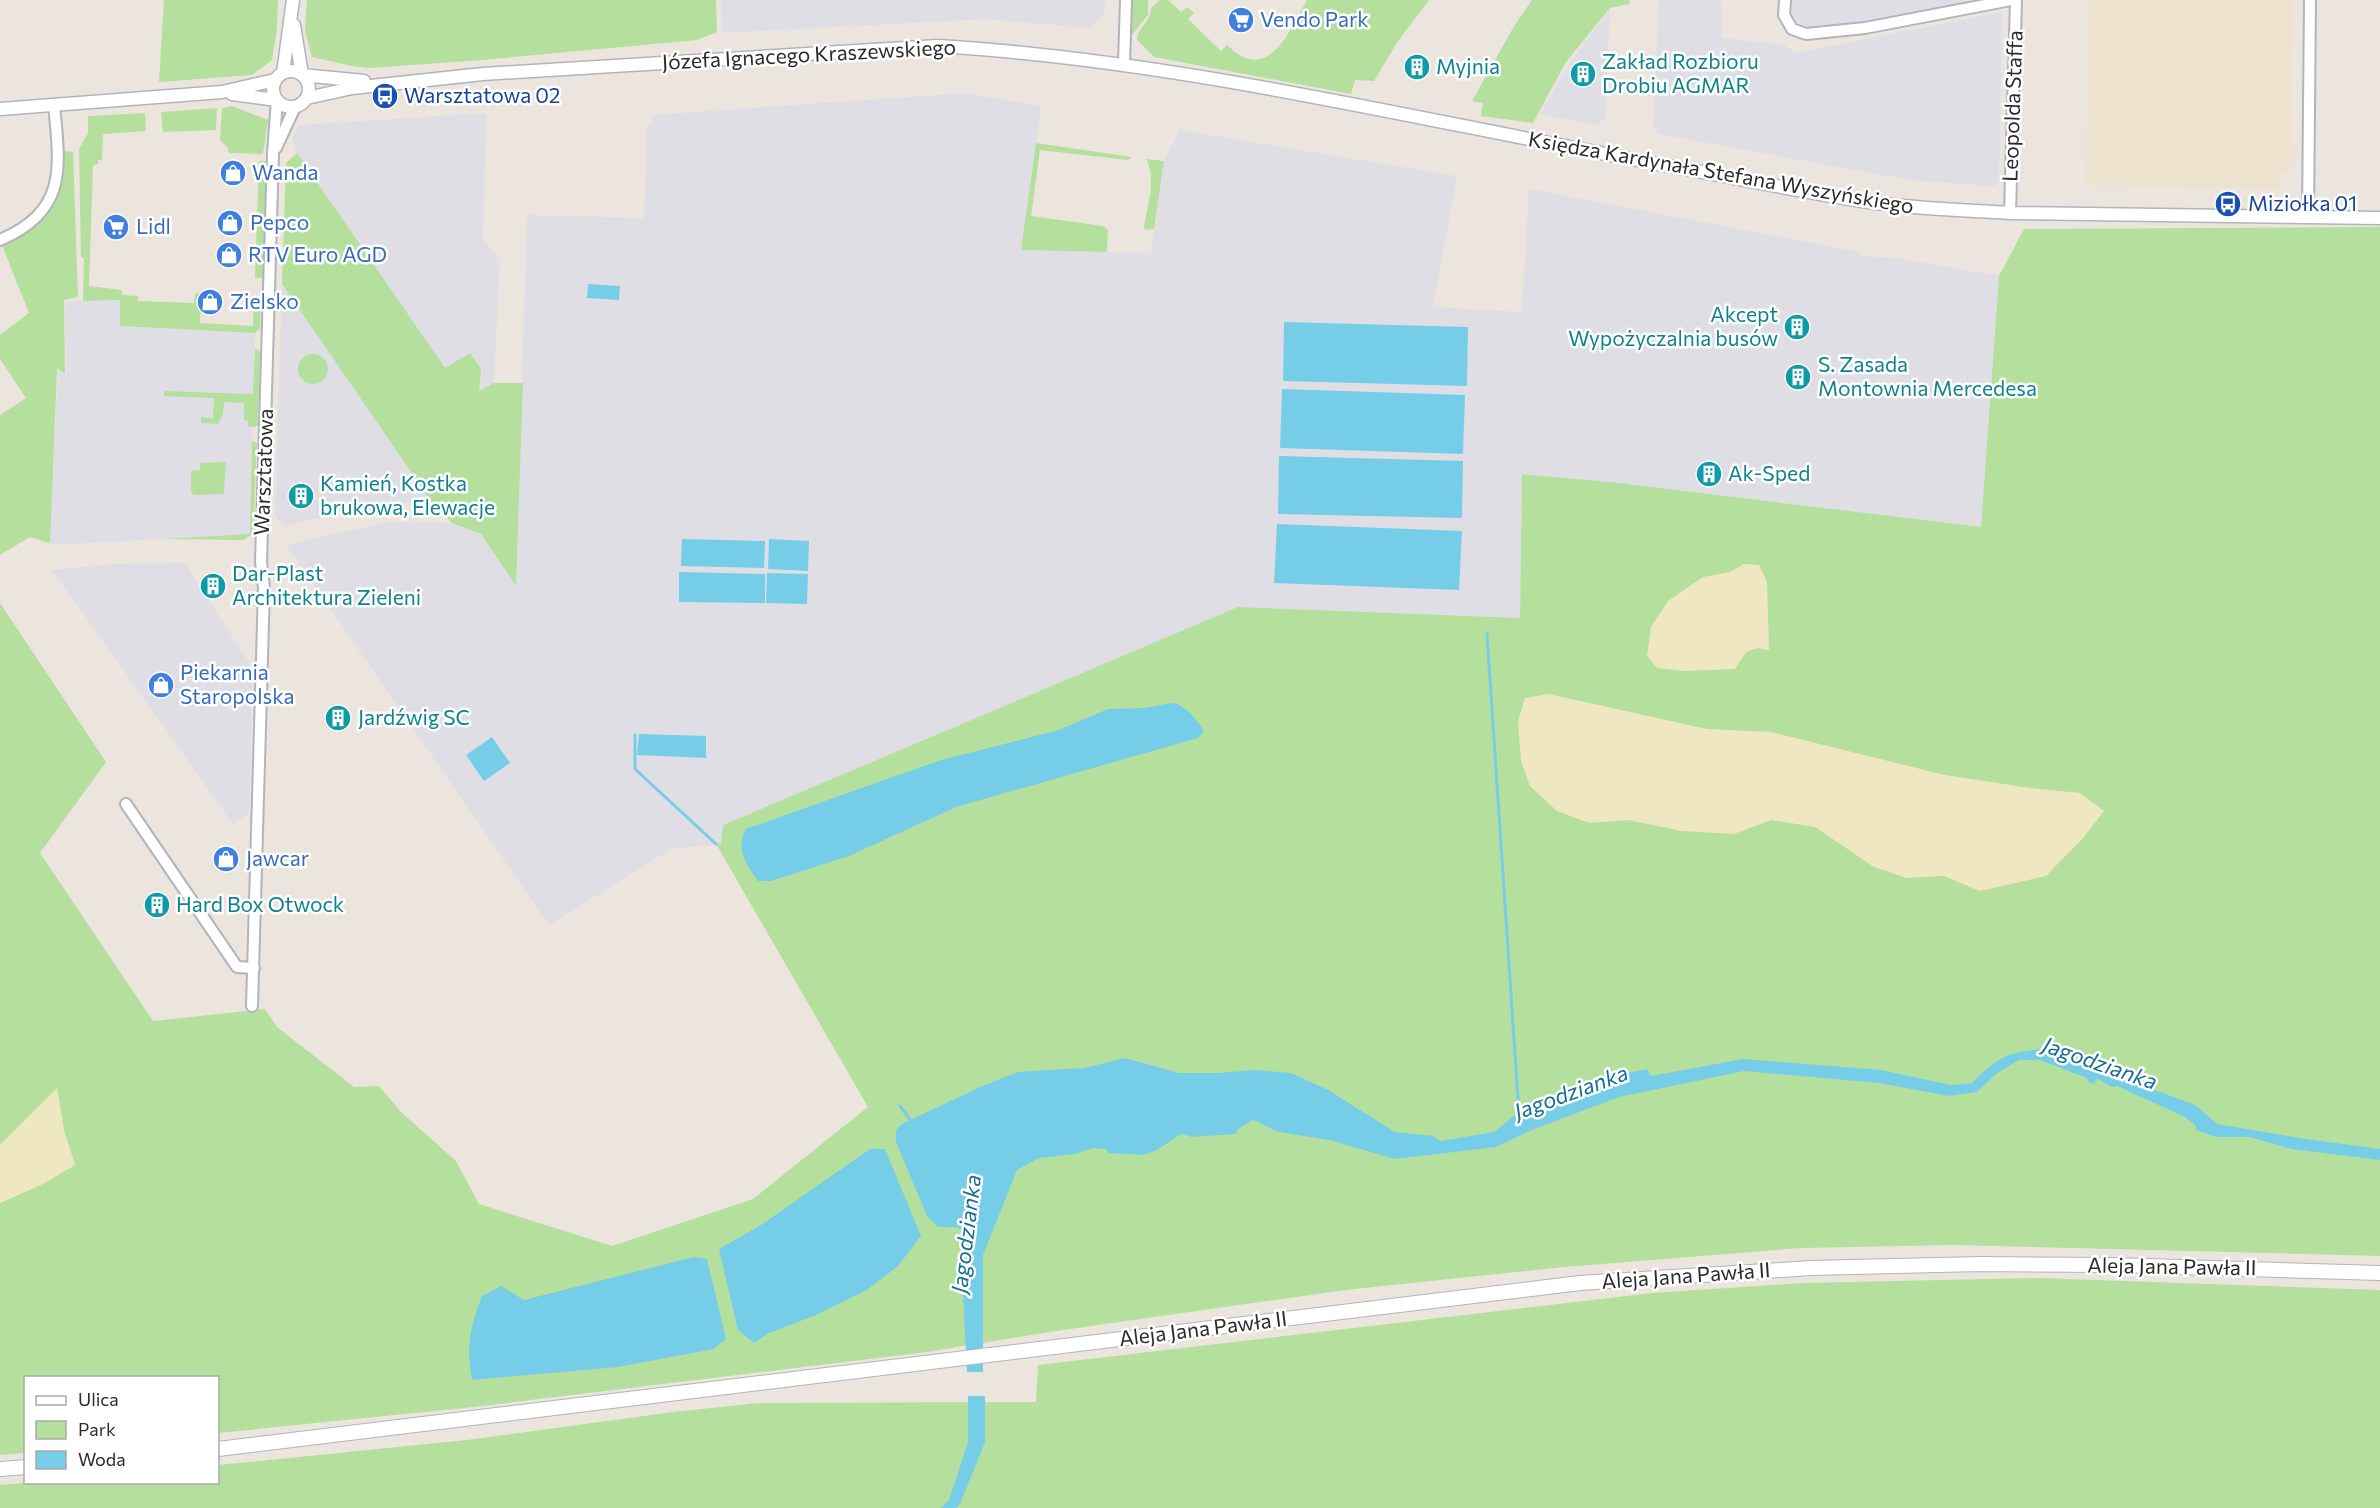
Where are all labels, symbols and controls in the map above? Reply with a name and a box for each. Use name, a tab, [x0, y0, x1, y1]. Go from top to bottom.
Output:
supermarket icon: Vendo Park	[1226, 5, 1256, 35]
place label: Vendo Park	[1260, 6, 1369, 31]
street label: Leopolda Staffa	[1996, 30, 2027, 182]
street label: Józefa Ignacego Kraszewskiego	[661, 33, 957, 74]
place label: Zakład Rozbioru Drobiu AGMAR	[1602, 48, 1759, 97]
building icon: Myjnia	[1402, 52, 1432, 82]
place label: Myjnia	[1436, 53, 1500, 78]
building icon: Zakład Rozbioru Drobiu AGMAR	[1568, 59, 1598, 89]
bus stop icon: Warsztatowa 02	[370, 81, 400, 111]
place label: Warsztatowa 02	[404, 82, 560, 107]
street label: Księdza Kardynała Stefana Wyszyńskiego	[1526, 125, 1916, 218]
shop icon: Wanda	[218, 158, 248, 188]
place label: Wanda	[252, 159, 318, 184]
bus stop icon: Miziołka 01	[2213, 189, 2243, 219]
place label: Miziołka 01	[2248, 190, 2357, 215]
shop icon: Pepco	[215, 208, 245, 238]
place label: Pepco	[250, 209, 309, 234]
supermarket icon: Lidl	[101, 212, 131, 242]
place label: Lidl	[136, 213, 171, 238]
shop icon: RTV Euro AGD	[214, 240, 244, 270]
place label: RTV Euro AGD	[248, 241, 387, 266]
shop icon: Zielsko	[195, 287, 225, 317]
place label: Zielsko	[230, 288, 299, 313]
place label: Akcept Wypożyczalnia busów	[1568, 301, 1778, 350]
building icon: Akcept Wypożyczalnia busów	[1782, 312, 1812, 342]
place label: S. Zasada Montownia Mercedesa	[1818, 351, 2037, 400]
building icon: S. Zasada Montownia Mercedesa	[1783, 362, 1813, 392]
street label: Warsztatowa	[248, 408, 277, 536]
building icon: Ak-Sped	[1694, 459, 1724, 489]
place label: Ak-Sped	[1728, 460, 1810, 485]
place label: Kamień, Kostka brukowa, Elewacje	[320, 470, 495, 519]
building icon: Kamień, Kostka brukowa, Elewacje	[286, 481, 316, 511]
place label: Dar-Plast Architektura Zieleni	[232, 560, 421, 609]
building icon: Dar-Plast Architektura Zieleni	[198, 571, 228, 601]
place label: Piekarnia Staropolska	[180, 659, 295, 708]
shop icon: Piekarnia Staropolska	[146, 670, 176, 700]
building icon: Jardźwig SC	[323, 703, 353, 733]
place label: Jardźwig SC	[358, 704, 470, 729]
shop icon: Jawcar	[211, 844, 241, 874]
place label: Jawcar	[246, 845, 309, 870]
building icon: Hard Box Otwock	[142, 890, 172, 920]
place label: Hard Box Otwock	[176, 891, 344, 916]
water label: Jagodzianka	[2037, 1030, 2161, 1095]
water label: Jagodzianka	[1508, 1058, 1632, 1125]
water label: Jagodzianka	[945, 1173, 986, 1297]
street label: Aleja Jana Pawła II	[2087, 1252, 2257, 1279]
street label: Aleja Jana Pawła II	[1601, 1256, 1771, 1293]
street label: Aleja Jana Pawła II	[1117, 1305, 1288, 1350]
legend	[24, 1376, 219, 1484]
text: Ulica	[78, 1388, 119, 1410]
text: Park	[78, 1418, 116, 1440]
text: Woda	[78, 1448, 126, 1470]

